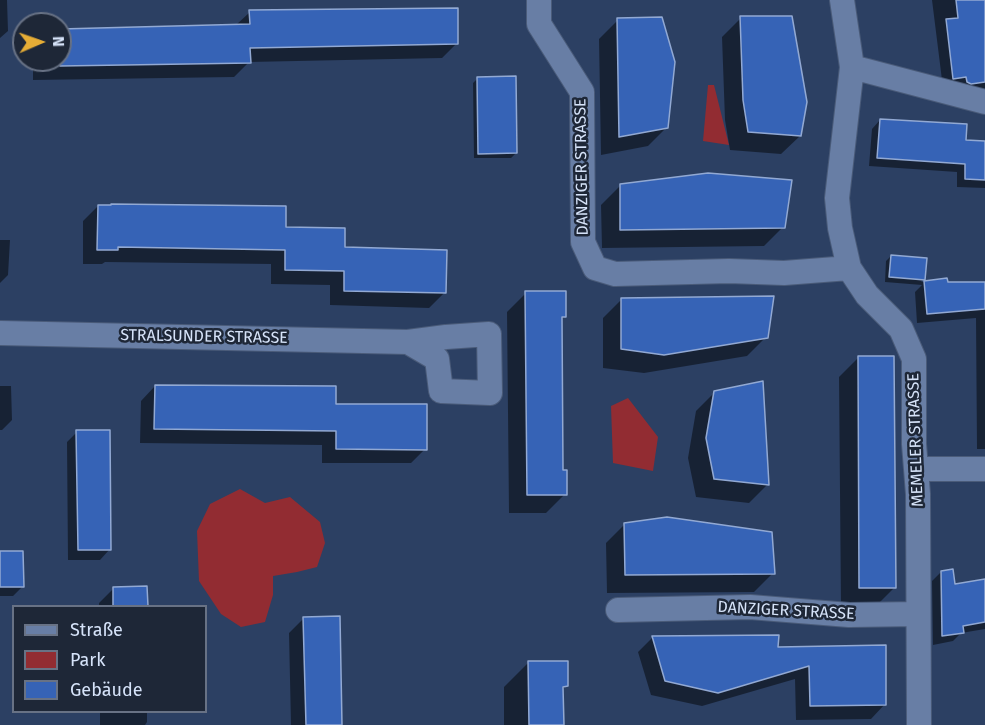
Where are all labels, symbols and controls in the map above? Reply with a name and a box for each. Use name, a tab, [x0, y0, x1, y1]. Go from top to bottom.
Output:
north arrow	[12, 12, 72, 72]
text: N	[49, 36, 68, 47]
street label: DANZIGER STRASSE	[571, 98, 593, 236]
street label: STRALSUNDER STRASSE	[120, 326, 288, 348]
street label: MEMELER STRASSE	[904, 373, 928, 507]
street label: DANZIGER STRASSE	[717, 598, 855, 624]
legend	[12, 605, 207, 713]
text: Straße	[70, 619, 123, 641]
text: Park	[70, 649, 105, 671]
text: Gebäude	[70, 679, 143, 701]

